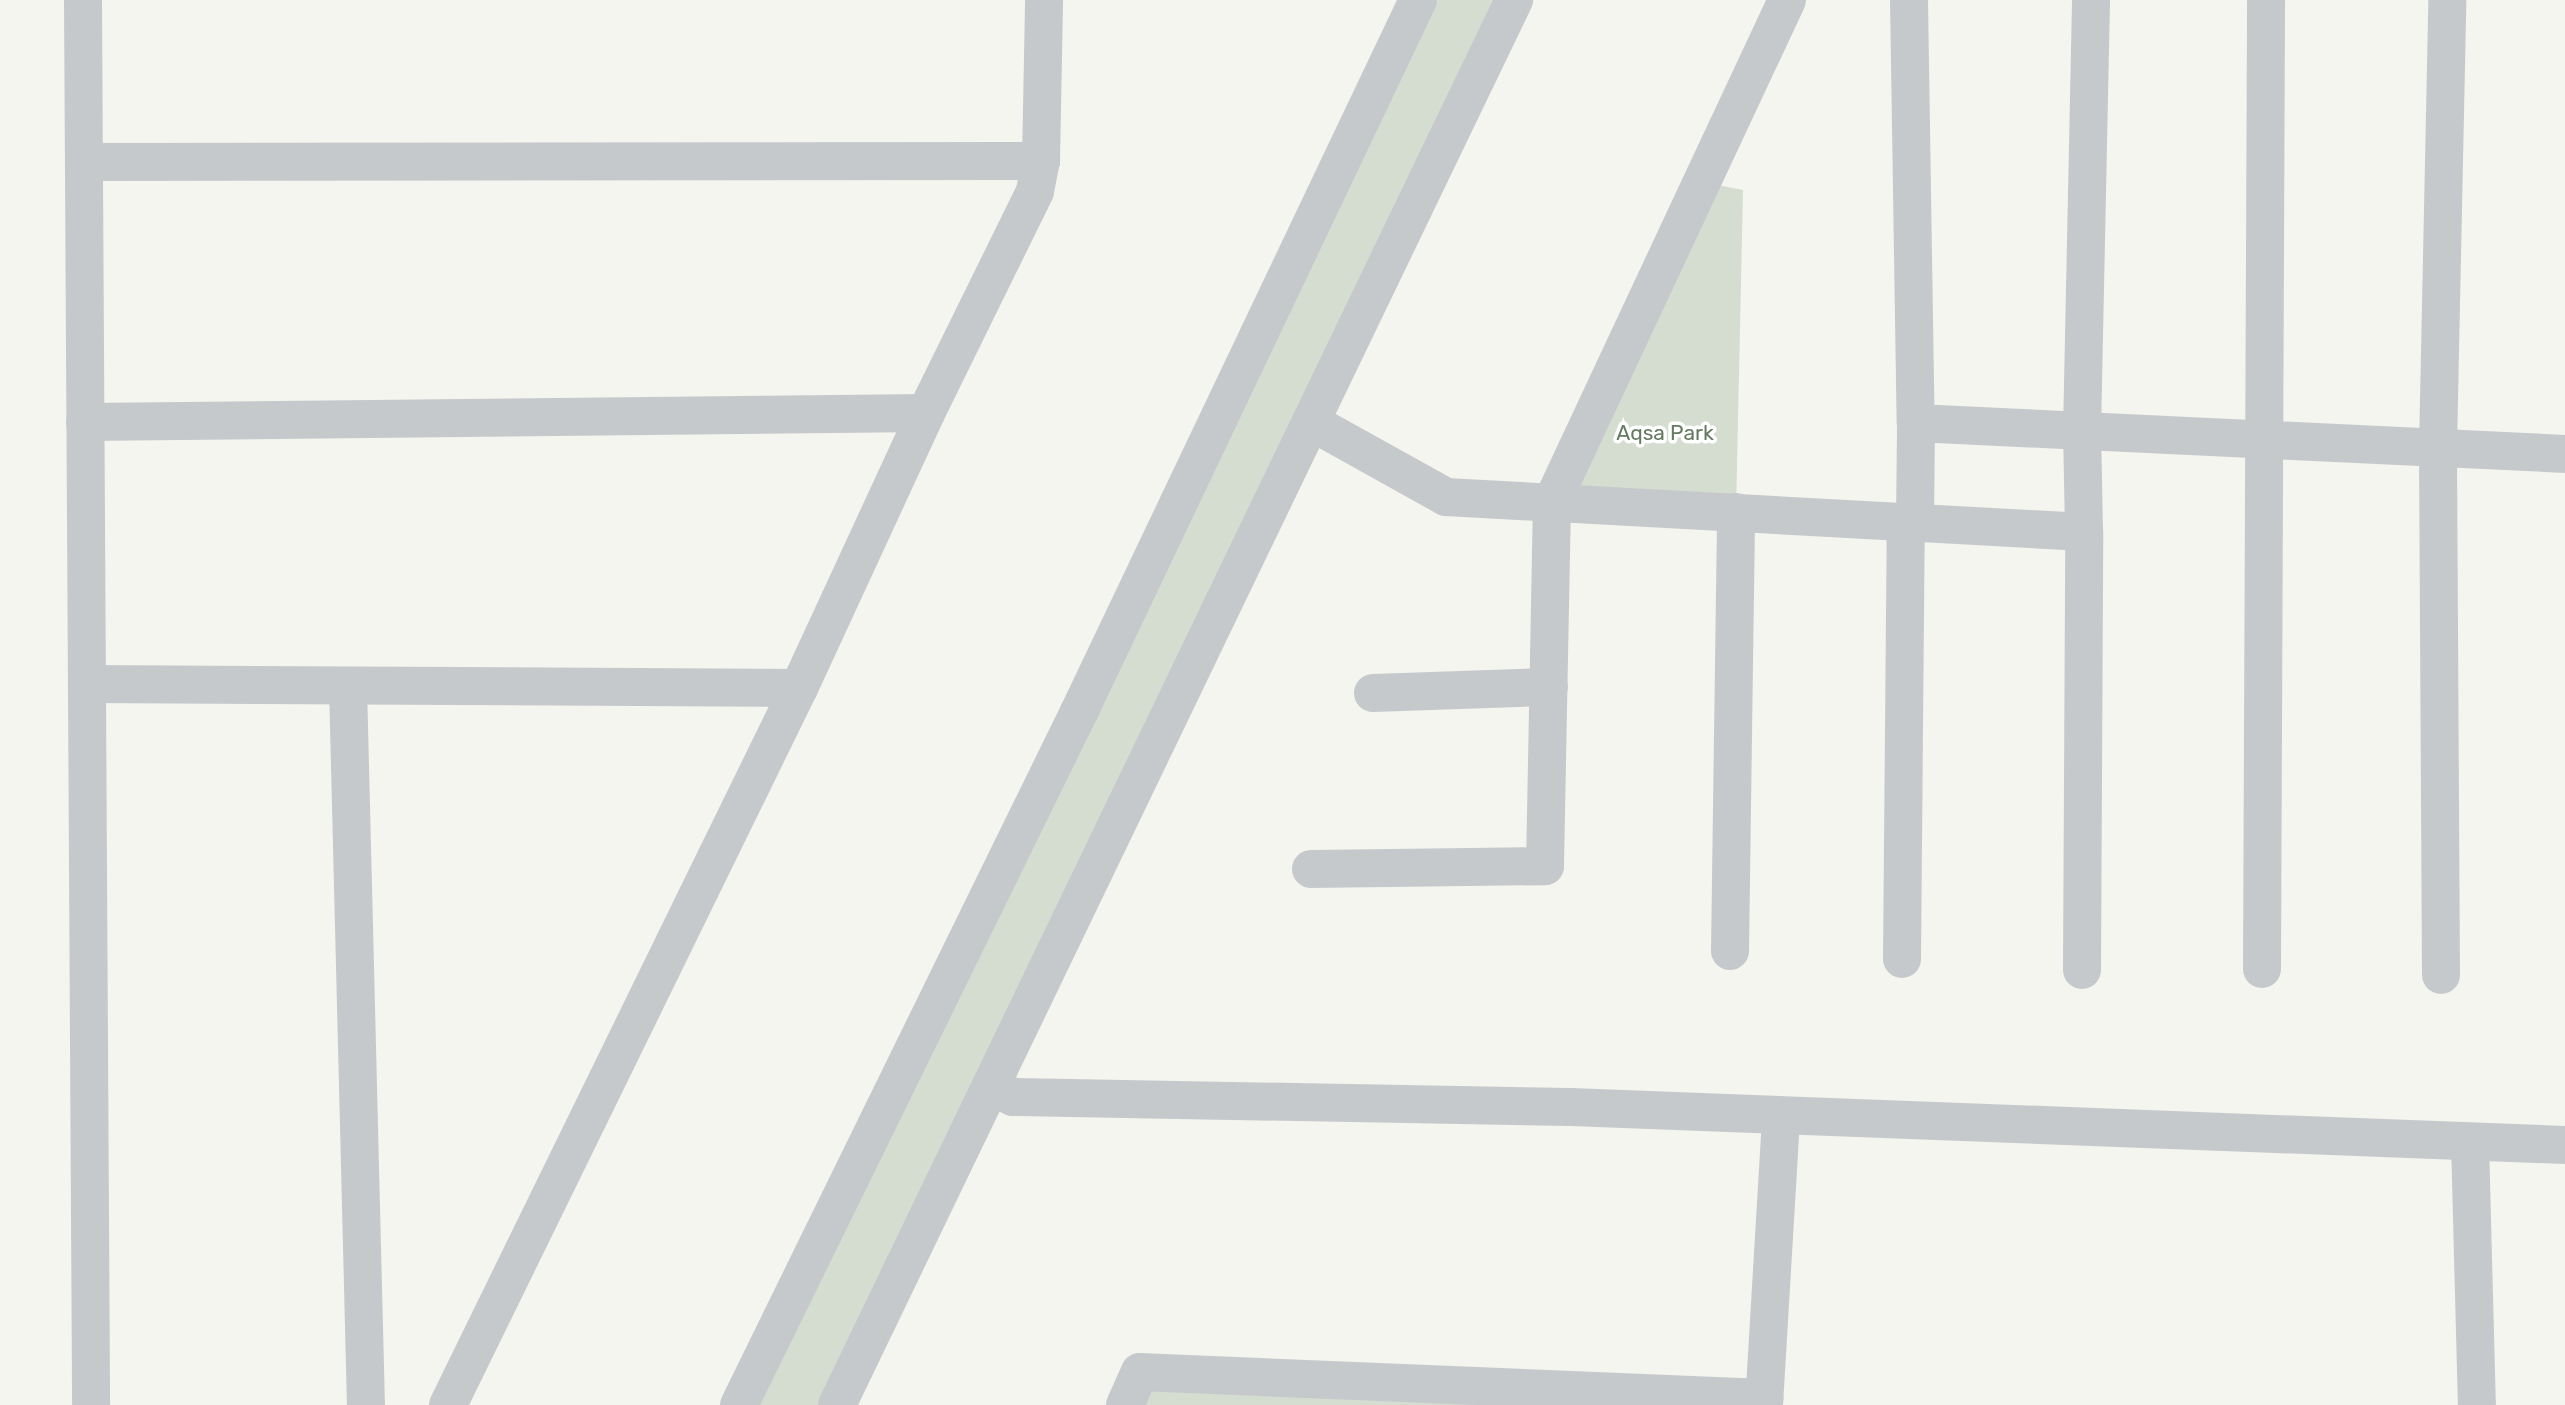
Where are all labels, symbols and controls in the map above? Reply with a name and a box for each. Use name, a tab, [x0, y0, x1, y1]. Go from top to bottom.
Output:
park label: Aqsa Park	[1616, 420, 1714, 446]

